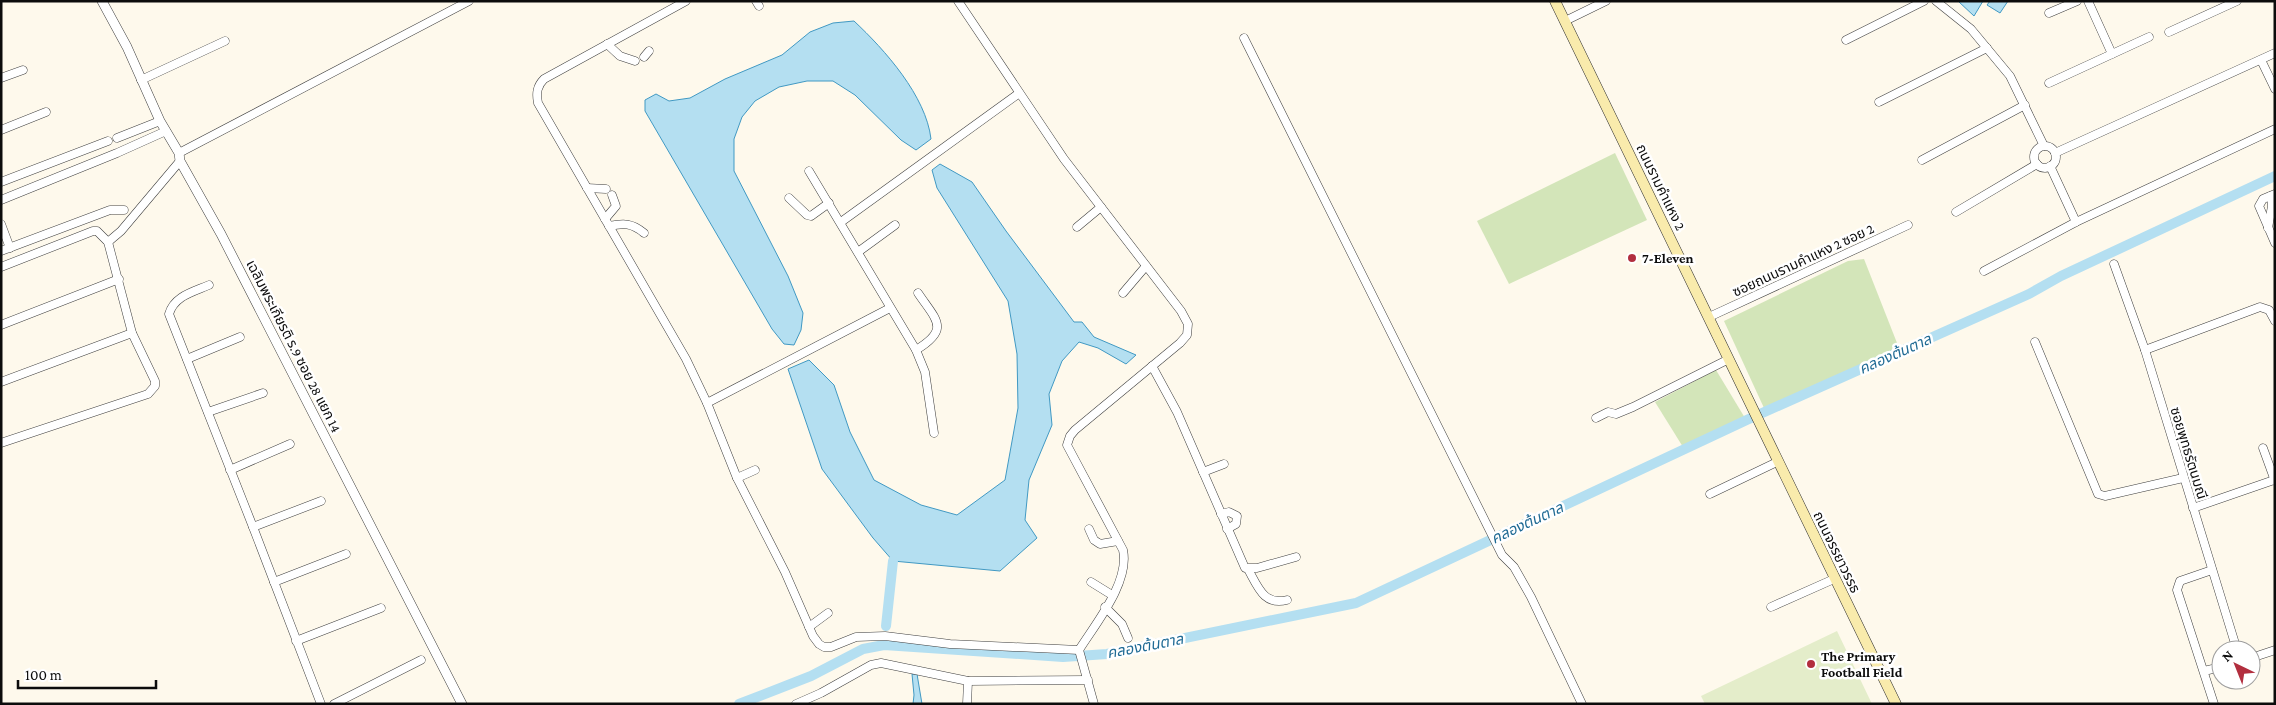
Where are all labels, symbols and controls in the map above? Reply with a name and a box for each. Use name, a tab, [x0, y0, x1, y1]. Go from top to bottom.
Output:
street label: ถนนรามคำแหง 2	[1633, 141, 1689, 233]
street label: ซอยถนนรามคำแหง 2 ซอย 2	[1730, 220, 1877, 300]
place label: 7-Eleven	[1642, 250, 1693, 266]
marker: 7-Eleven	[1626, 252, 1638, 264]
street label: เฉลิมพระเกียรติ ร.9 ซอย 28 แยก 14	[243, 257, 345, 435]
water label: คลองต้นตาล	[1856, 331, 1934, 377]
street label: ซอยพุทธรัตนมณี	[2166, 405, 2211, 501]
water label: คลองต้นตาล	[1489, 499, 1566, 547]
street label: ถนนจรรยาวรรธ	[1810, 509, 1864, 595]
water label: คลองต้นตาล	[1105, 631, 1185, 661]
north arrow	[2211, 640, 2261, 690]
text: N	[2218, 646, 2236, 665]
place label: The Primary Football Field	[1821, 648, 1903, 680]
scale bar	[18, 658, 155, 690]
marker: The Primary Football Field	[1805, 658, 1817, 670]
text: 100 m	[25, 667, 62, 683]

